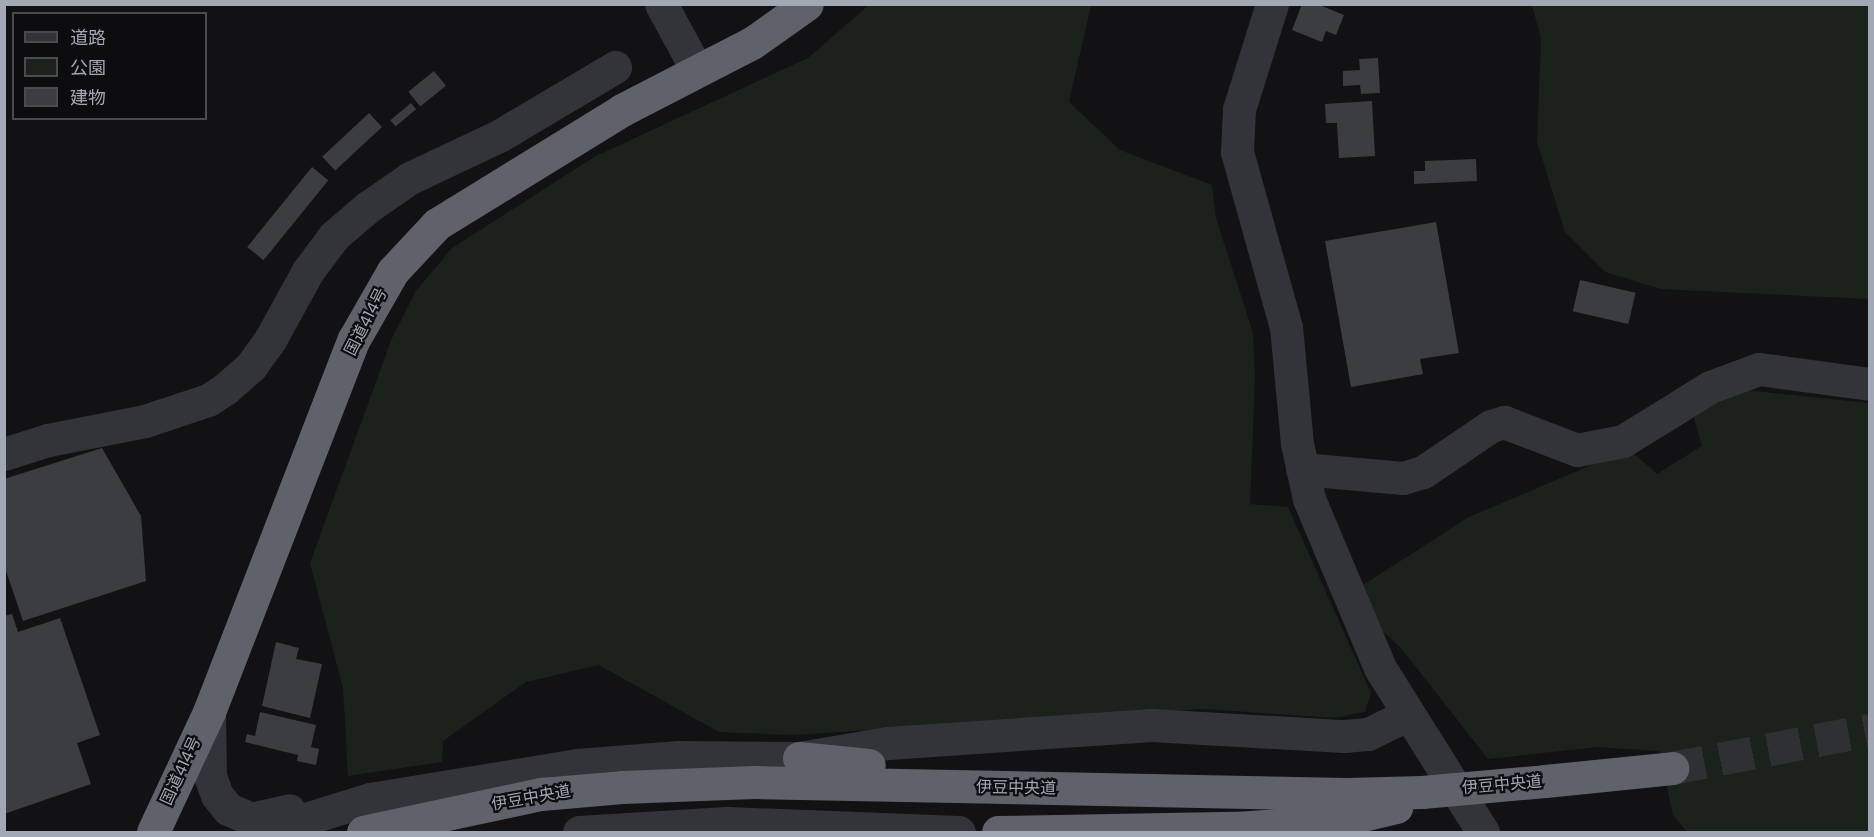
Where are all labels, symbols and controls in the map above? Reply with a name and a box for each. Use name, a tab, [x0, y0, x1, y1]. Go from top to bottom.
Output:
legend	[12, 12, 207, 120]
text: 道路	[70, 25, 106, 50]
text: 公園	[70, 55, 106, 80]
text: 建物	[70, 85, 106, 110]
street label: 国道414号	[341, 285, 391, 359]
street label: 国道414号	[157, 734, 205, 808]
street label: 伊豆中央道	[1461, 772, 1543, 798]
street label: 伊豆中央道	[976, 778, 1056, 798]
street label: 伊豆中央道	[490, 782, 572, 814]

